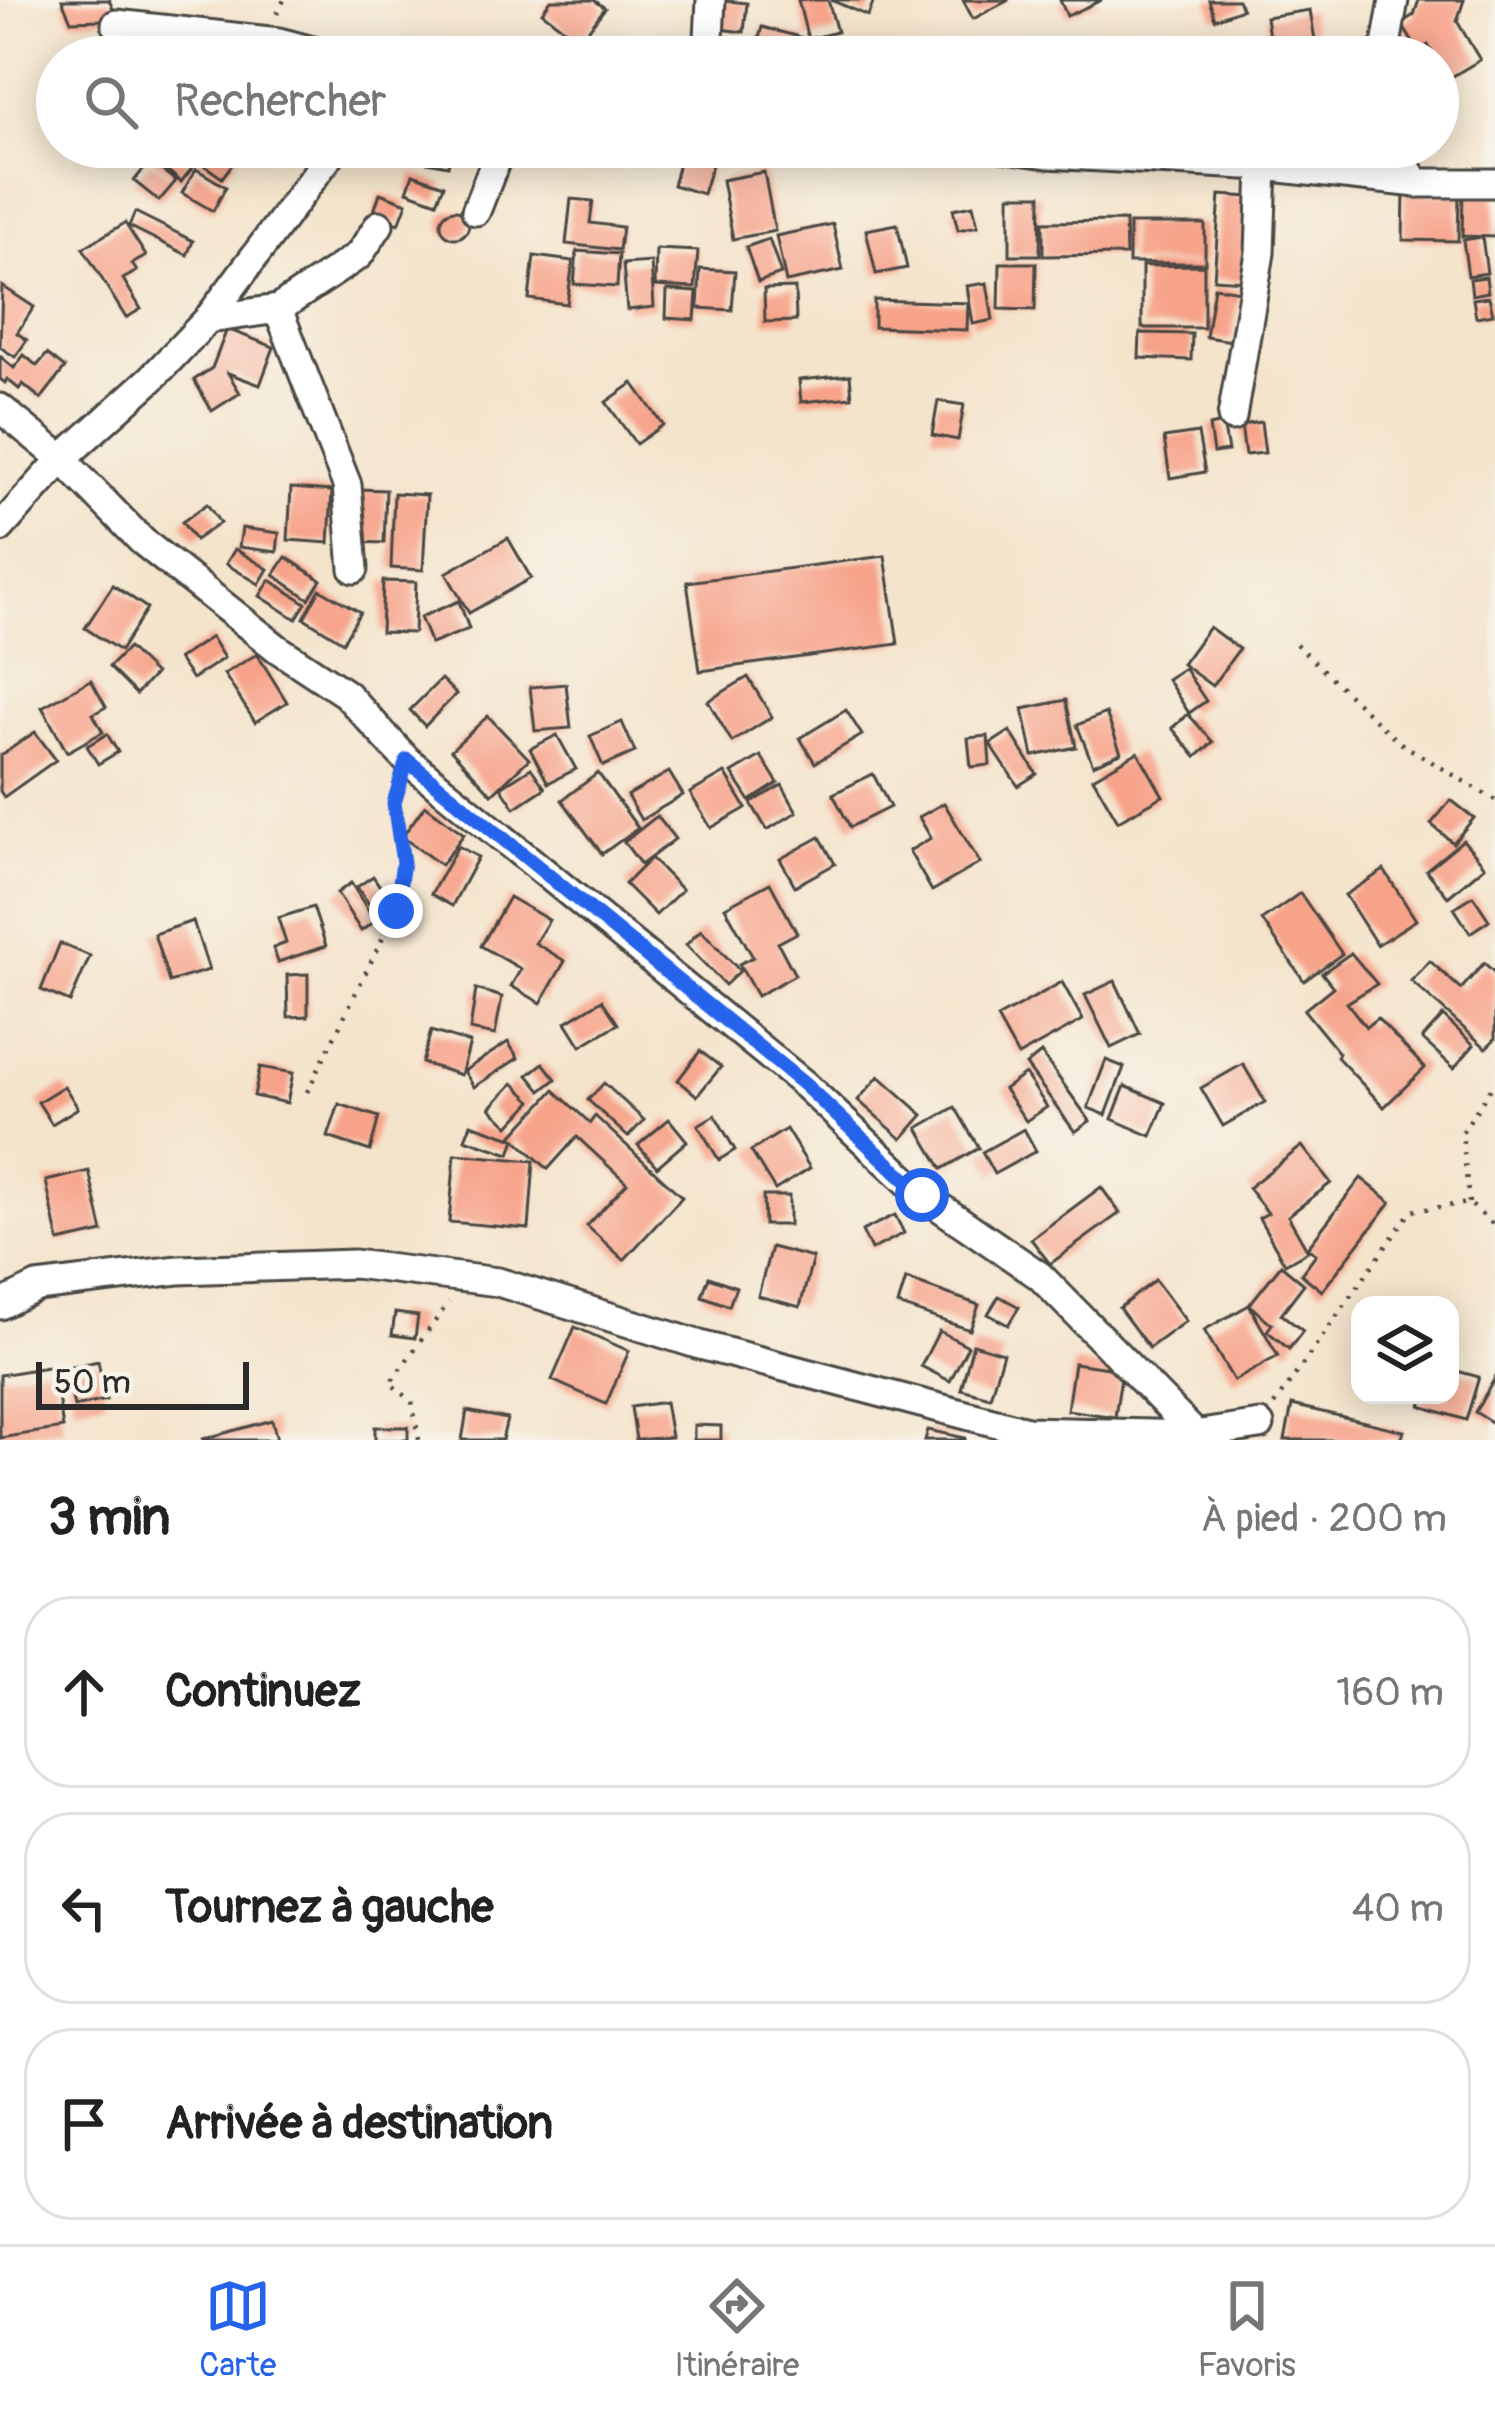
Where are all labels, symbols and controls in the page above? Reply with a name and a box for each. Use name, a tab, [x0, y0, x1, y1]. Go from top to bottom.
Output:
search box	[36, 36, 1459, 168]
icon: search	[78, 69, 144, 135]
text: Rechercher	[174, 74, 387, 130]
route end	[369, 884, 423, 938]
route start	[895, 1168, 949, 1222]
map controls	[1351, 1296, 1459, 1404]
button: layers	[1351, 1296, 1459, 1404]
scale bar	[36, 1356, 249, 1409]
text: 50 m	[54, 1362, 131, 1403]
text: 3 min	[48, 1486, 170, 1550]
text: À pied · 200 m	[1201, 1494, 1447, 1543]
icon: ahead	[51, 1659, 117, 1725]
text: Continuez	[165, 1664, 361, 1720]
text: 160 m	[1336, 1668, 1444, 1717]
icon: left	[51, 1875, 117, 1941]
text: Tournez à gauche	[165, 1880, 493, 1936]
text: 40 m	[1352, 1884, 1444, 1933]
icon: arrive	[51, 2091, 117, 2157]
text: Arrivée à destination	[165, 2096, 553, 2152]
tab: Carte	[199, 2273, 276, 2386]
tab: Itinéraire	[675, 2273, 799, 2386]
tab: Favoris	[1198, 2273, 1296, 2386]

